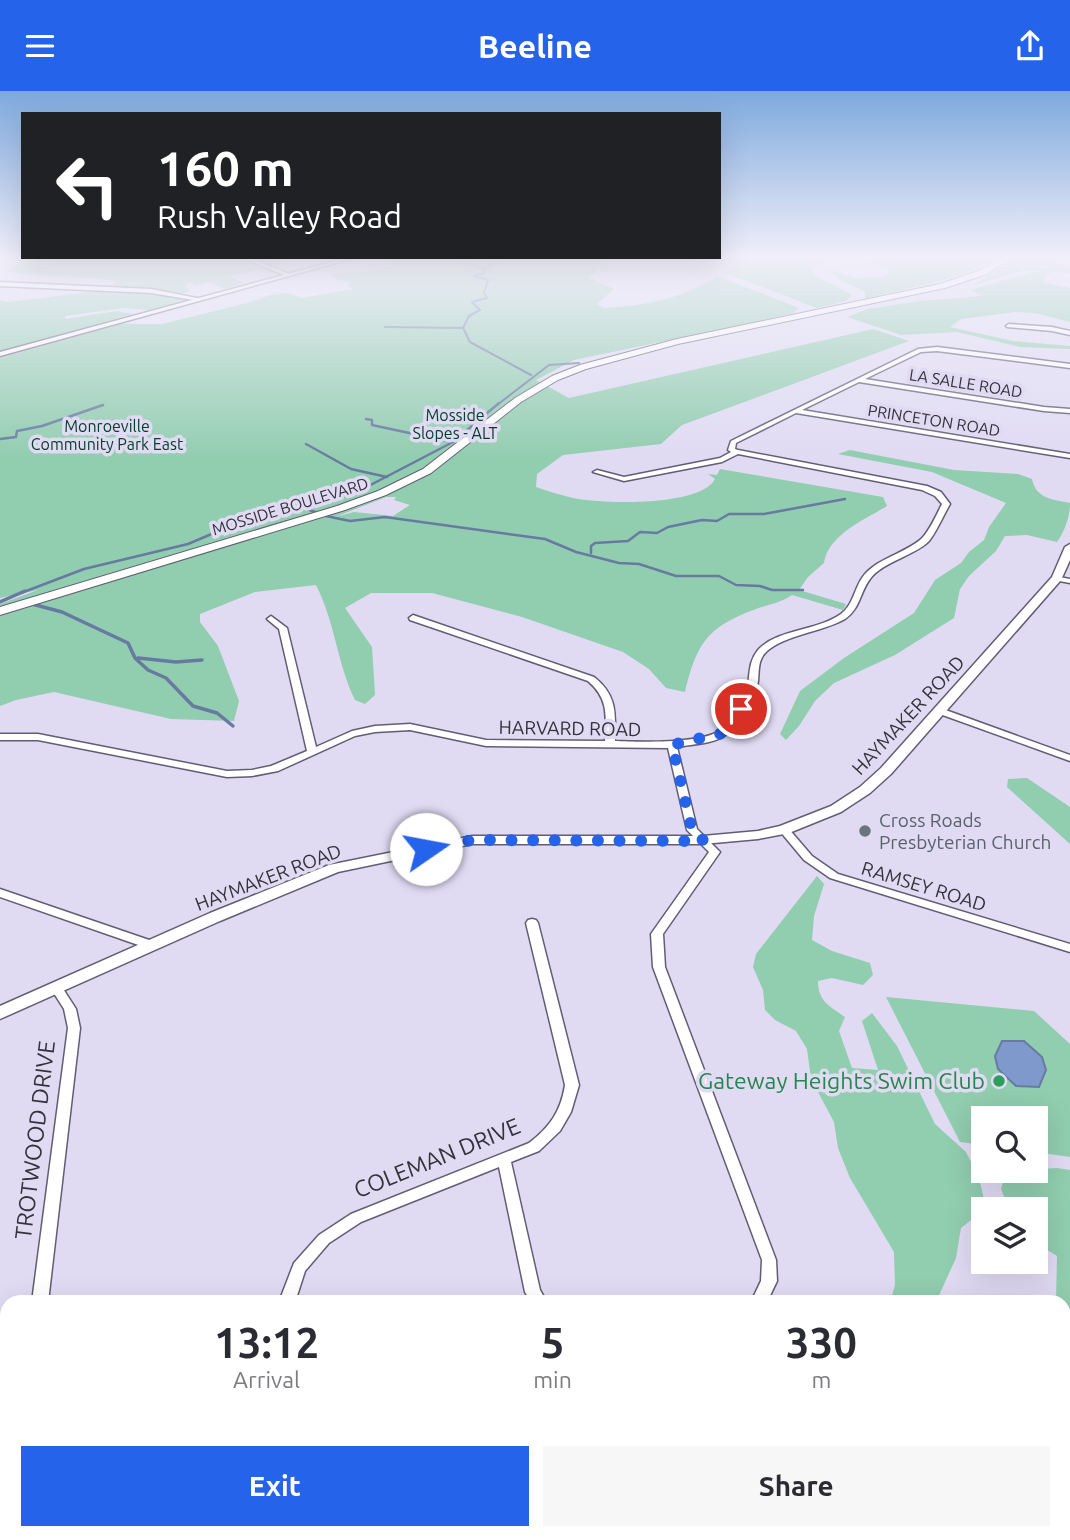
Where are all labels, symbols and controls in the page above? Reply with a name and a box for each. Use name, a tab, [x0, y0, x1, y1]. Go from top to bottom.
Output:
icon: menu	[21, 27, 59, 65]
icon: share	[1011, 27, 1049, 65]
text: Beeline	[478, 28, 592, 64]
icon: left	[42, 140, 133, 231]
text: 160 m	[157, 140, 294, 195]
text: Rush Valley Road	[157, 198, 402, 234]
street label: LA SALLE ROAD	[908, 365, 1024, 401]
street label: PRINCETON ROAD	[866, 401, 1002, 439]
park label: Mosside Slopes - ALT	[413, 406, 498, 442]
park label: Monroeville Community Park East	[31, 417, 184, 453]
street label: MOSSIDE BOULEVARD	[210, 474, 370, 538]
street label: HAYMAKER ROAD	[847, 651, 969, 779]
pin	[711, 679, 771, 739]
icon: arrive	[722, 690, 760, 728]
street label: HARVARD ROAD	[499, 716, 641, 740]
place label: Cross Roads Presbyterian Church	[879, 809, 1051, 853]
position arrow	[389, 812, 463, 886]
marker: Cross Roads Presbyterian Church	[857, 823, 873, 839]
street label: HAYMAKER ROAD	[192, 839, 344, 915]
street label: RAMSEY ROAD	[859, 857, 989, 915]
street label: TROTWOOD DRIVE	[10, 1039, 59, 1241]
place label: Gateway Heights Swim Club	[698, 1068, 985, 1093]
marker: Gateway Heights Swim Club	[991, 1073, 1007, 1089]
map controls	[971, 1106, 1048, 1274]
button: search	[971, 1106, 1048, 1183]
street label: COLEMAN DRIVE	[350, 1113, 524, 1202]
button: layers	[971, 1197, 1048, 1274]
text: 13:12	[214, 1319, 319, 1366]
text: 5	[541, 1319, 564, 1366]
text: 330	[786, 1319, 857, 1366]
text: Arrival	[233, 1367, 300, 1392]
text: min	[533, 1367, 572, 1392]
text: m	[811, 1367, 831, 1392]
button: Exit	[21, 1446, 529, 1526]
button: Share	[543, 1446, 1050, 1526]

